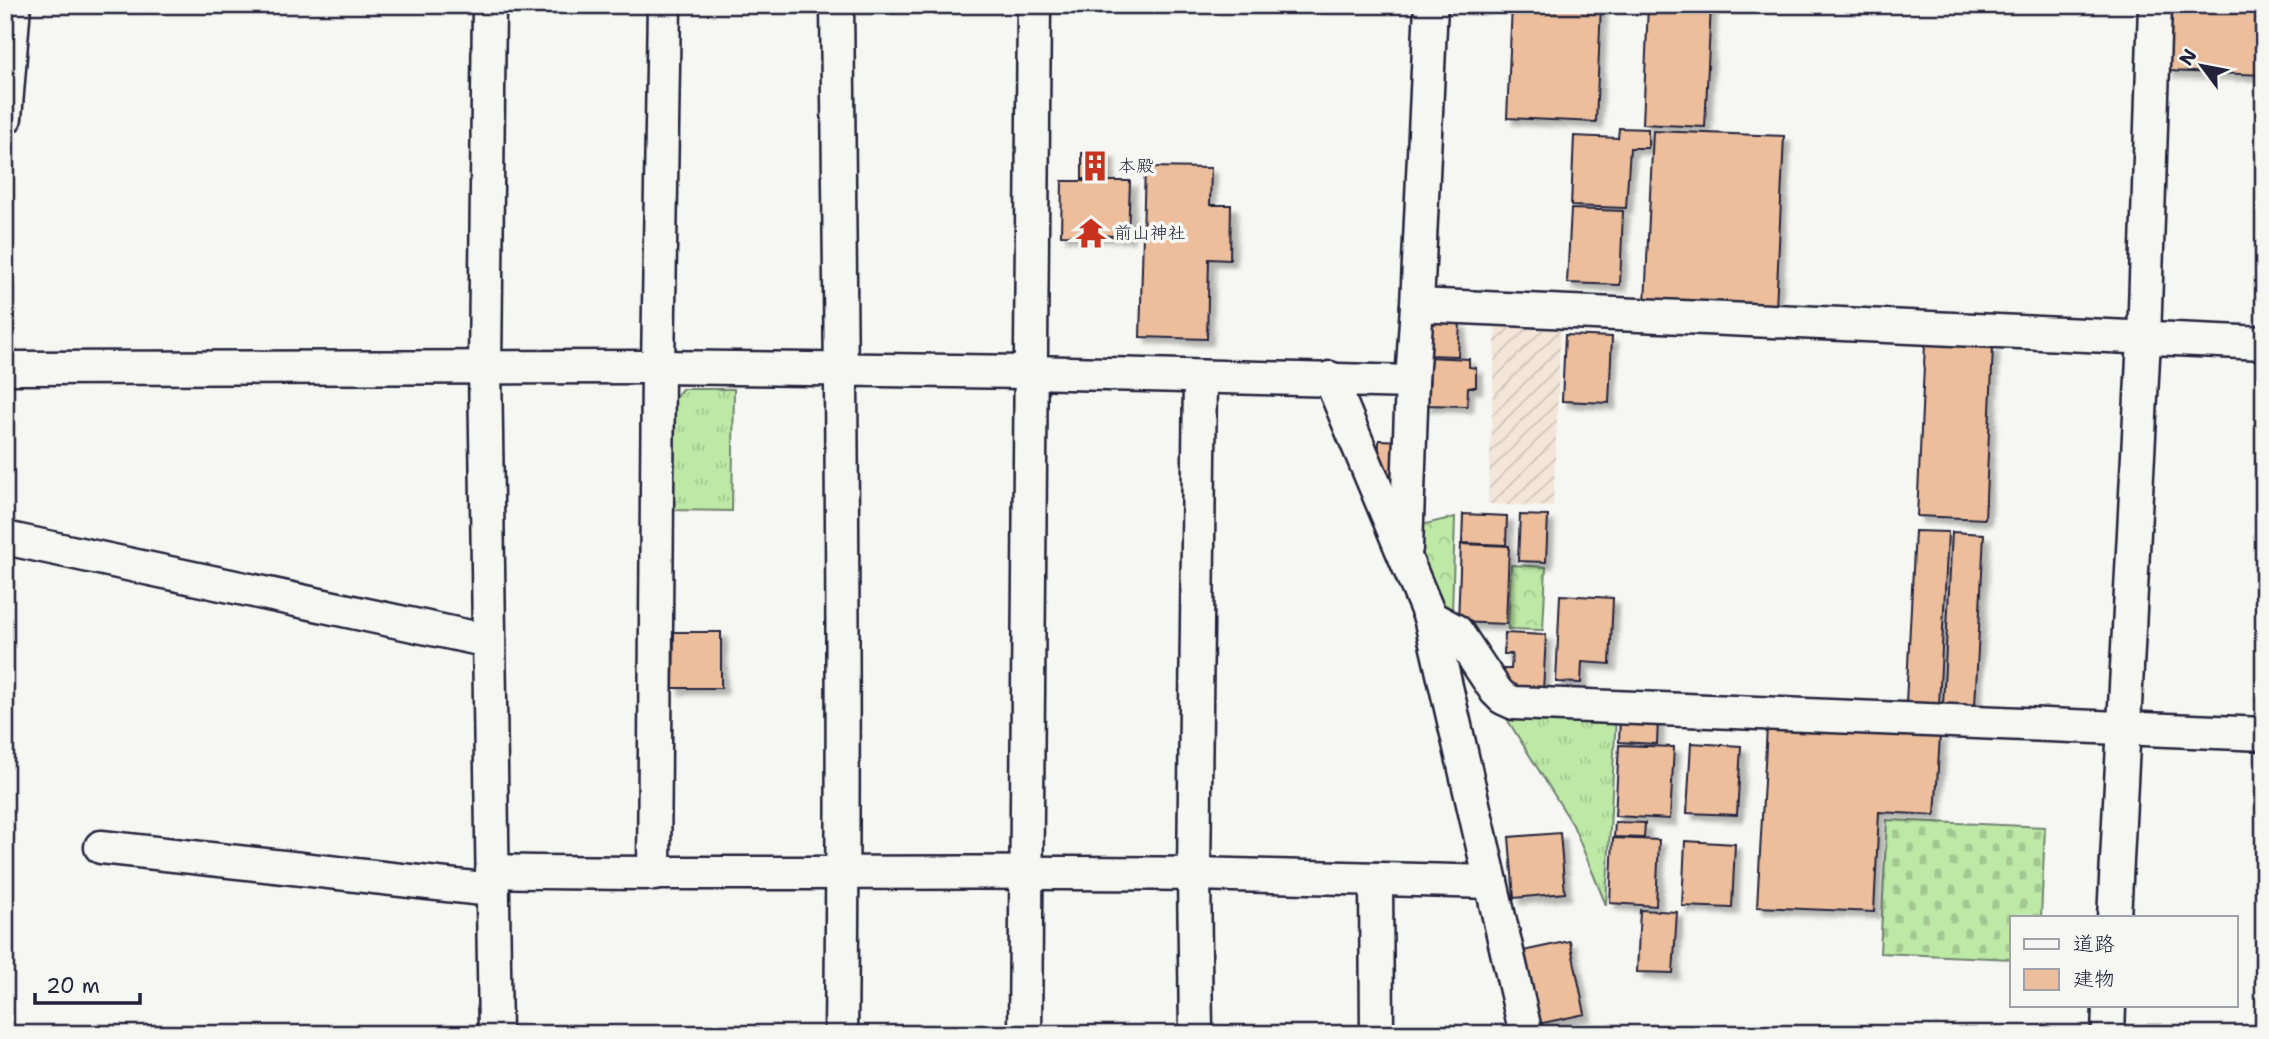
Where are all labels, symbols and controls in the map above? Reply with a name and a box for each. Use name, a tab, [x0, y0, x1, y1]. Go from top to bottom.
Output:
north arrow	[2168, 32, 2238, 102]
text: N	[2173, 44, 2203, 70]
building icon: 本殿	[1078, 149, 1112, 183]
place label: 本殿	[1118, 154, 1154, 178]
temple icon: 前山神社	[1074, 216, 1108, 250]
place label: 前山神社	[1114, 221, 1186, 245]
legend	[2010, 916, 2238, 1007]
text: 道路	[2073, 930, 2115, 958]
scale bar	[35, 962, 140, 1006]
text: 建物	[2073, 965, 2115, 993]
text: 20 m	[46, 972, 100, 1000]

